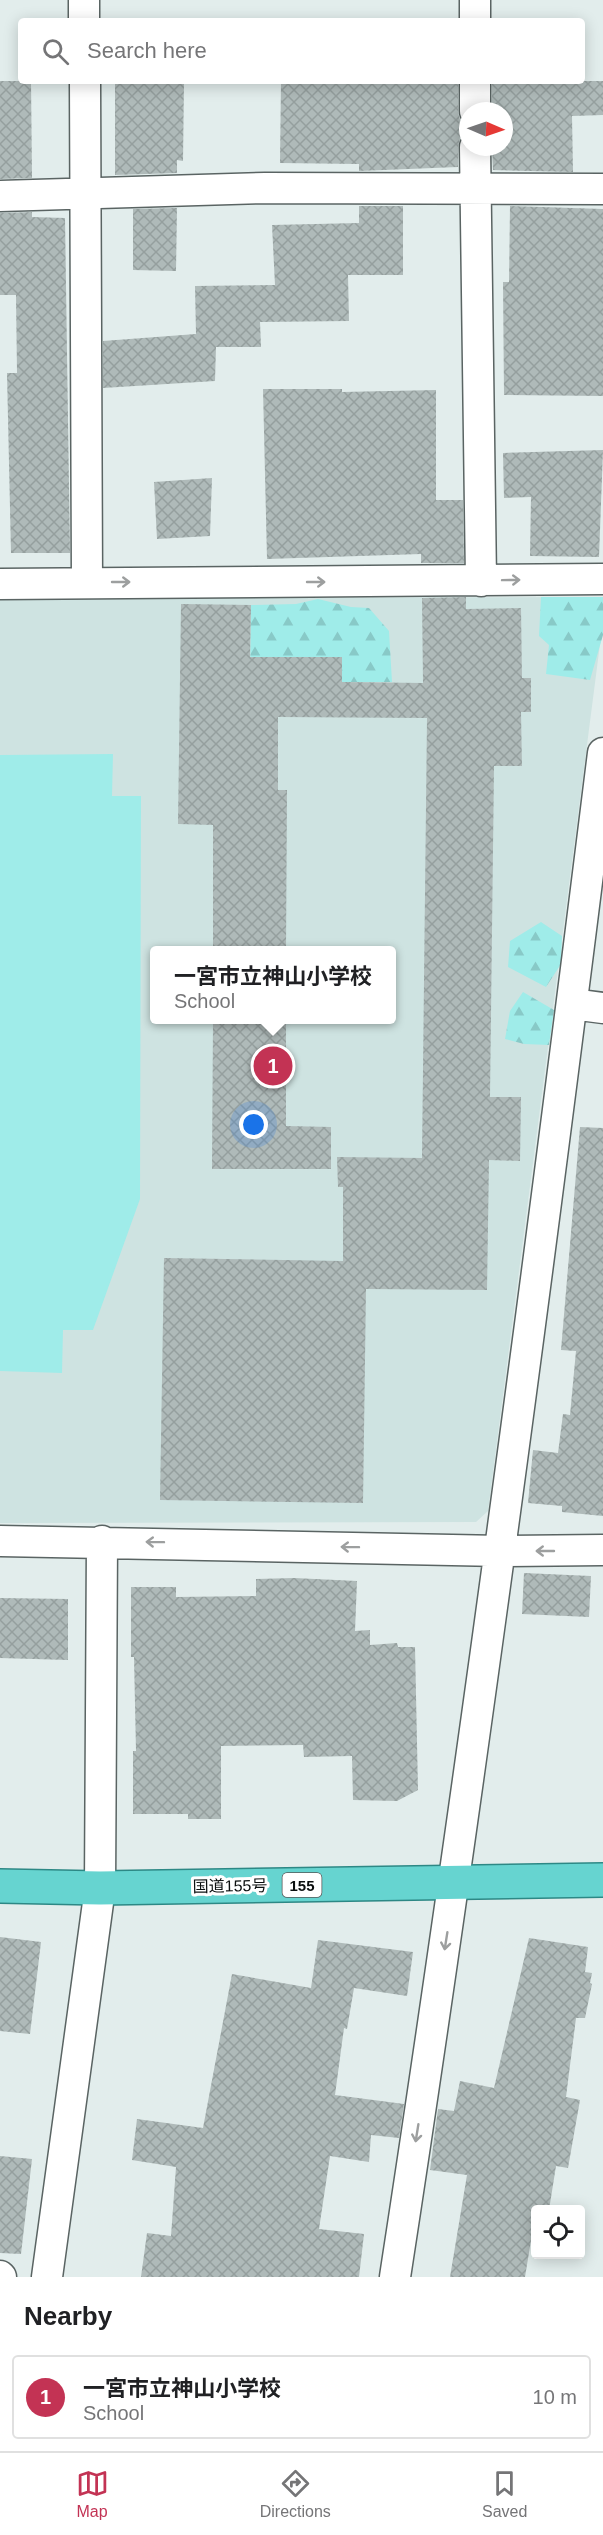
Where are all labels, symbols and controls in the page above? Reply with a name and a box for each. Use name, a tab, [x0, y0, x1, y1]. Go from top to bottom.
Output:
search box	[18, 18, 585, 84]
icon: search	[39, 35, 72, 68]
text: Search here	[87, 38, 207, 63]
north arrow	[459, 102, 513, 156]
one-way arrow	[501, 575, 521, 586]
one-way arrow	[111, 576, 131, 588]
one-way arrow	[306, 576, 326, 587]
popup	[150, 946, 396, 1024]
text: 一宮市立神山小学校	[174, 964, 372, 989]
text: School	[174, 990, 235, 1012]
pin: 1	[254, 1044, 292, 1088]
your location	[239, 1110, 268, 1139]
one-way arrow	[145, 1537, 165, 1548]
one-way arrow	[340, 1541, 360, 1553]
one-way arrow	[535, 1545, 555, 1557]
road number: 155	[282, 1873, 322, 1897]
street label: 国道155号	[193, 1877, 267, 1895]
one-way arrow	[441, 1930, 452, 1950]
one-way arrow	[411, 2123, 422, 2143]
map controls	[531, 2205, 585, 2259]
button: locate	[531, 2205, 585, 2259]
text: Nearby	[24, 2301, 112, 2331]
text: 一宮市立神山小学校	[83, 2376, 281, 2401]
text: 1	[40, 2386, 51, 2408]
text: 10 m	[533, 2386, 577, 2408]
text: School	[83, 2402, 144, 2424]
tab: Map	[76, 2467, 109, 2521]
tab: Directions	[260, 2467, 331, 2521]
tab: Saved	[482, 2467, 527, 2521]

